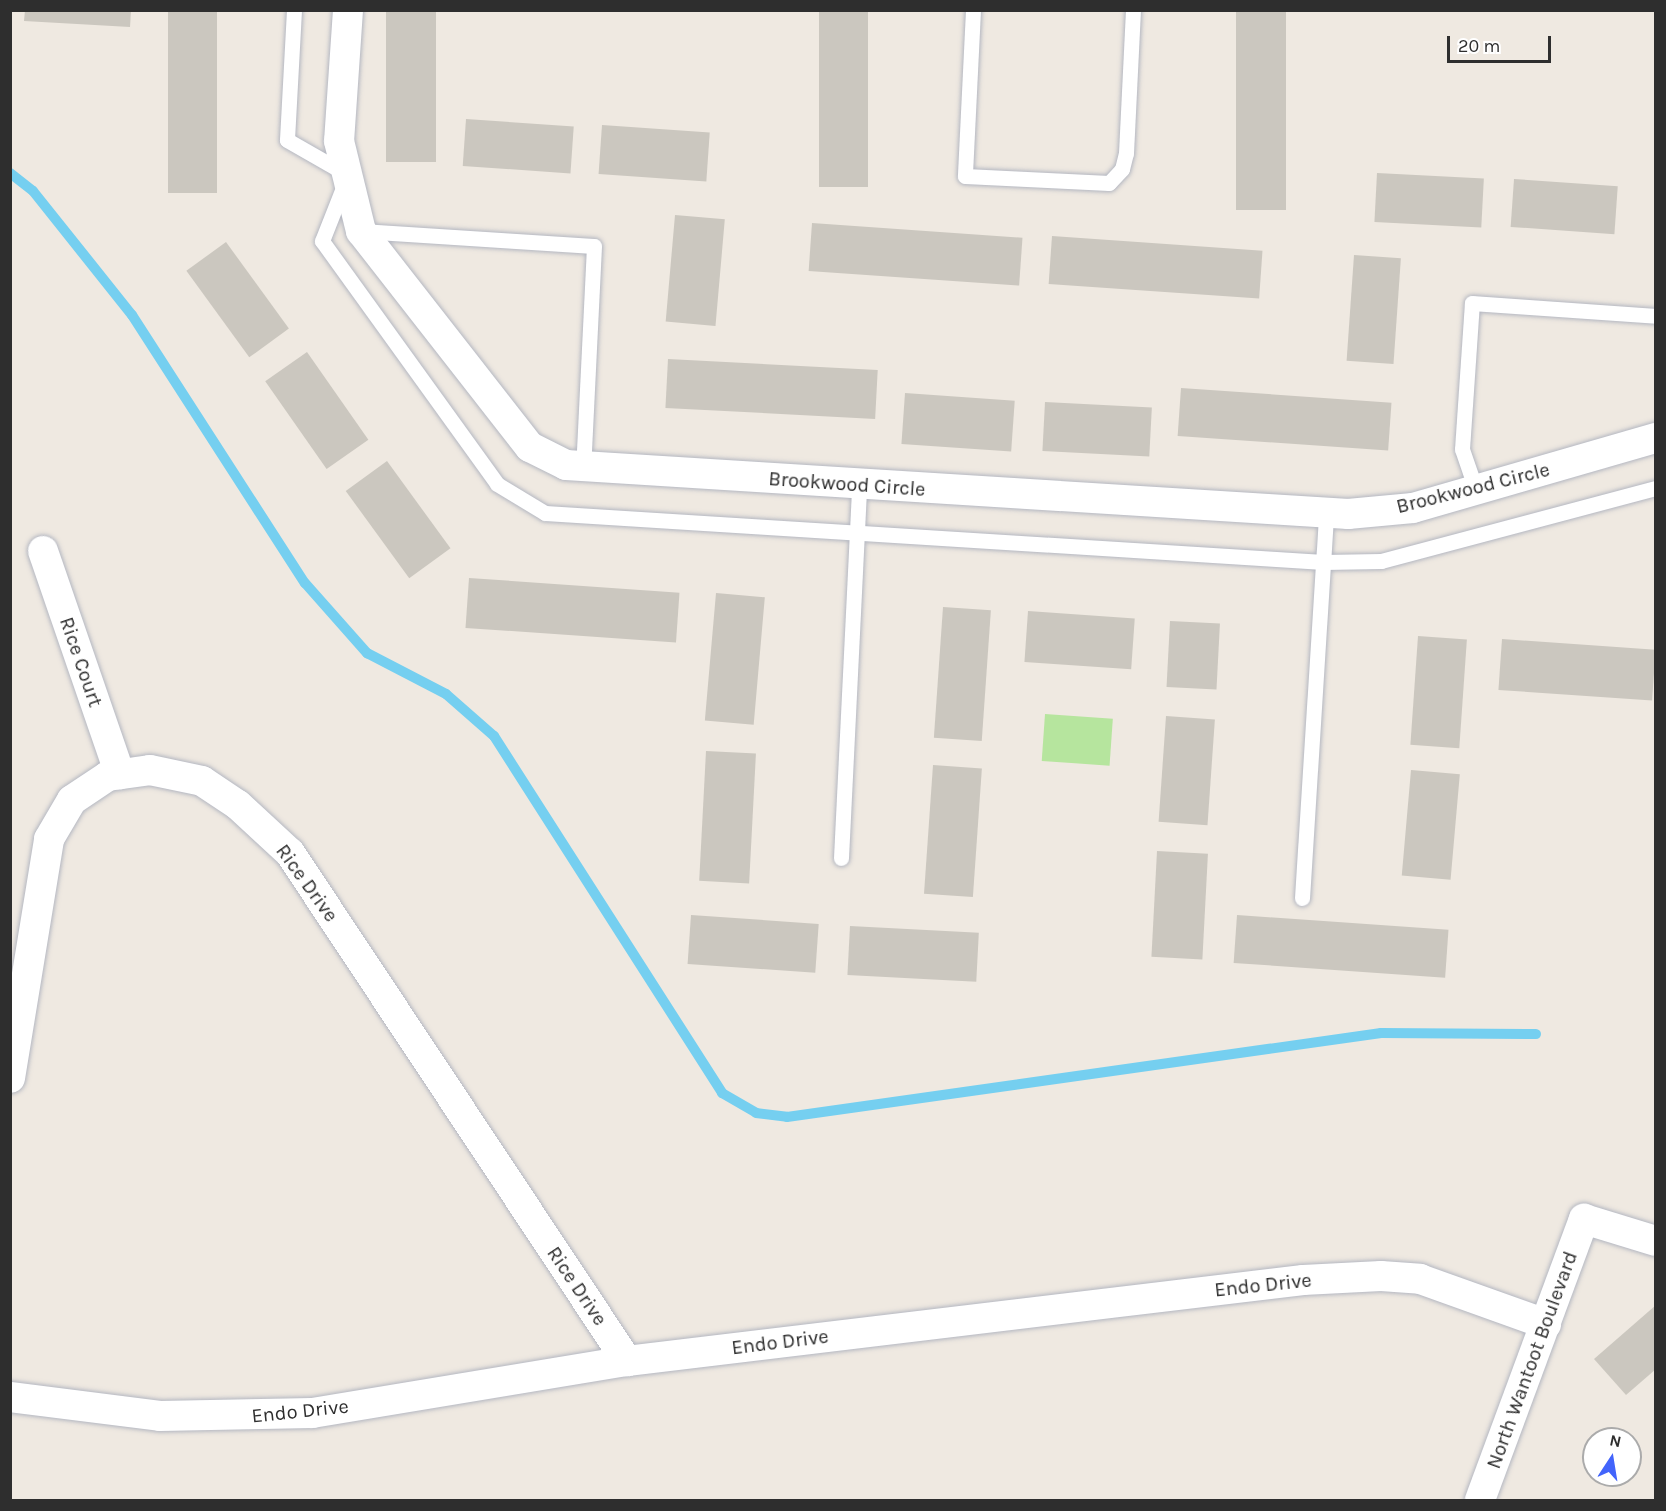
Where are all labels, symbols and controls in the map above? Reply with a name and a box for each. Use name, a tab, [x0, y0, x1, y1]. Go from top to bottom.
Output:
scale bar	[1450, 24, 1554, 62]
text: 20 m	[1458, 35, 1500, 57]
street label: Brookwood Circle	[1394, 457, 1552, 519]
street label: Brookwood Circle	[768, 467, 926, 501]
street label: Rice Court	[54, 614, 108, 710]
street label: Rice Drive	[271, 839, 343, 927]
street label: Rice Drive	[542, 1242, 612, 1330]
street label: North Wantoot Boulevard	[1481, 1248, 1583, 1472]
street label: Endo Drive	[1213, 1268, 1313, 1302]
street label: Endo Drive	[730, 1324, 830, 1360]
street label: Endo Drive	[250, 1394, 350, 1428]
north arrow	[1582, 1427, 1642, 1487]
text: N	[1608, 1430, 1623, 1451]

